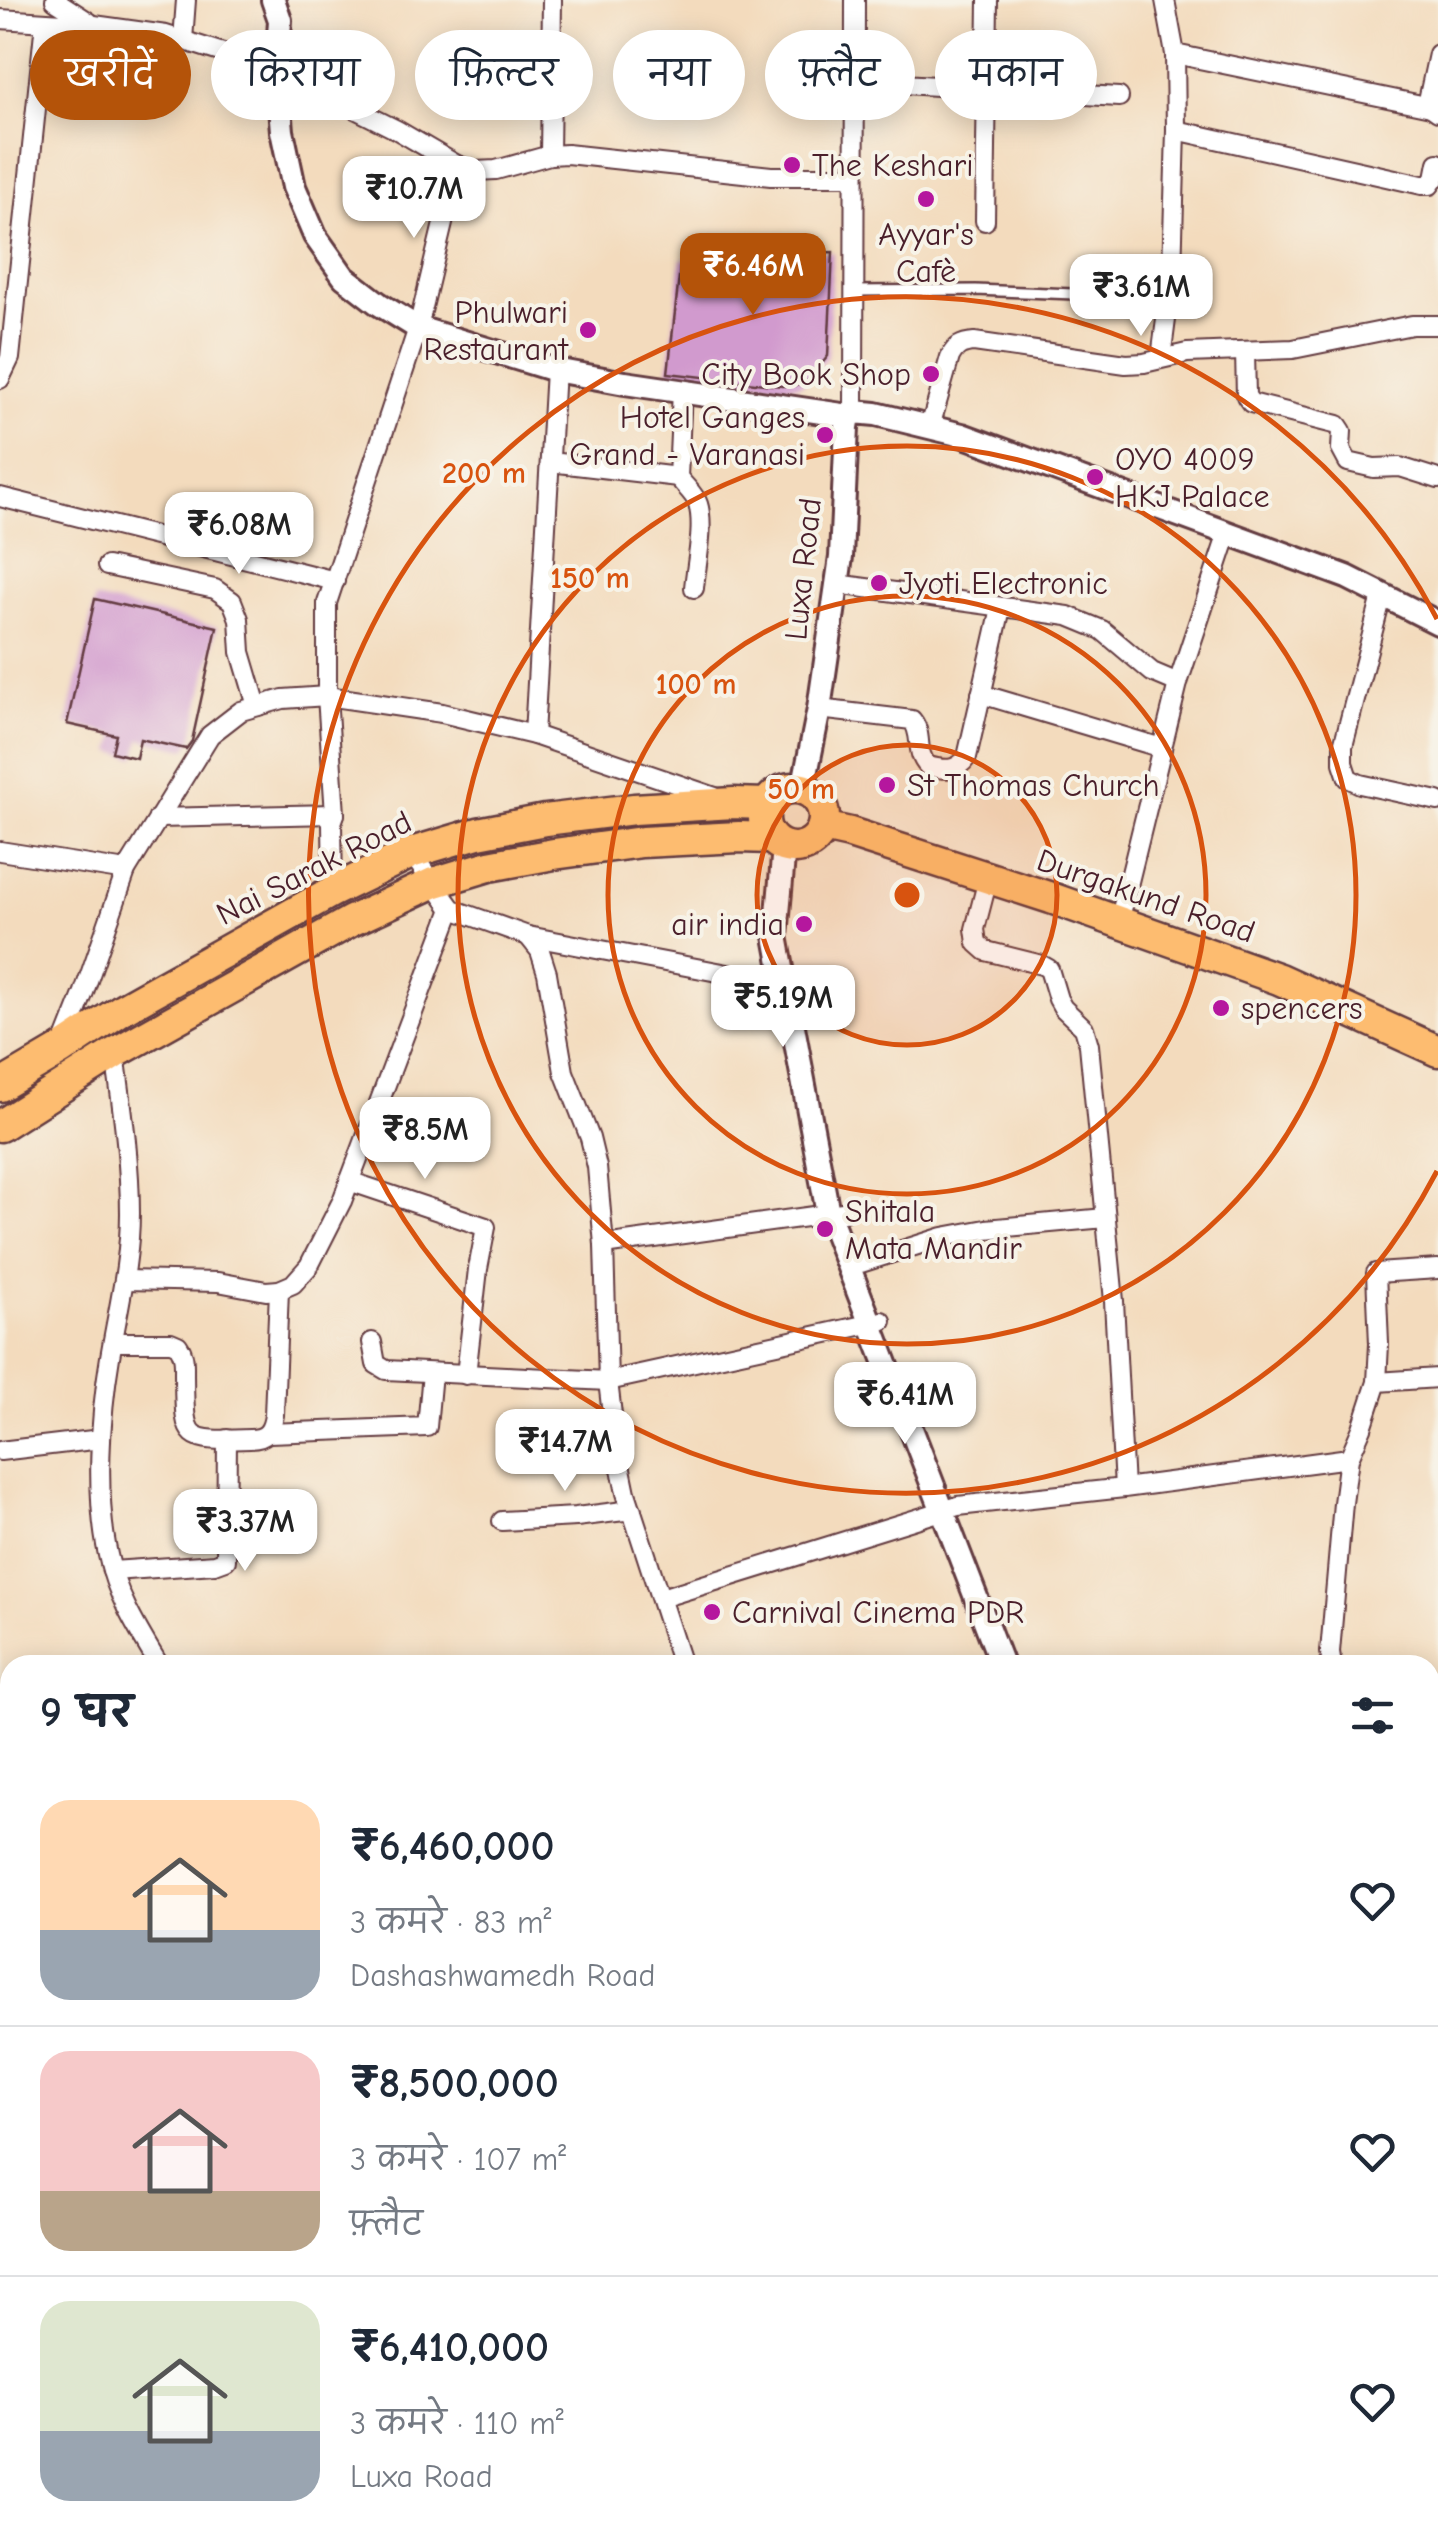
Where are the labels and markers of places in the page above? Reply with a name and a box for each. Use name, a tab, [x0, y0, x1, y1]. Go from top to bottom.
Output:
place label: The Keshari	[812, 147, 973, 184]
marker: The Keshari	[781, 154, 803, 176]
pin: ₹10.7M	[333, 156, 495, 241]
marker: Ayyar's Cafè	[915, 188, 937, 210]
place label: Ayyar's Cafè	[878, 216, 974, 290]
pin: ₹6.46M	[672, 233, 834, 318]
pin: ₹3.61M	[1060, 254, 1222, 339]
place label: Phulwari Restaurant	[423, 294, 569, 368]
marker: Phulwari Restaurant	[577, 319, 599, 341]
place label: City Book Shop	[701, 356, 911, 393]
marker: City Book Shop	[920, 363, 942, 385]
place label: Hotel Ganges Grand - Varanasi	[569, 399, 805, 473]
marker: Hotel Ganges Grand - Varanasi	[814, 424, 836, 446]
place label: OYO 4009 HKJ Palace	[1115, 441, 1269, 515]
marker: OYO 4009 HKJ Palace	[1084, 466, 1106, 488]
pin: ₹6.08M	[158, 492, 320, 577]
place label: Jyoti Electronic	[899, 565, 1108, 602]
marker: Jyoti Electronic	[868, 572, 890, 594]
place label: St Thomas Church	[907, 767, 1160, 804]
marker: St Thomas Church	[876, 774, 898, 796]
centre of rings	[889, 877, 925, 913]
place label: air india	[671, 906, 784, 943]
marker: air india	[793, 913, 815, 935]
pin: ₹5.19M	[702, 965, 864, 1050]
place label: spencers	[1241, 990, 1363, 1027]
marker: spencers	[1210, 997, 1232, 1019]
pin: ₹8.5M	[355, 1097, 495, 1182]
place label: Shitala Mata Mandir	[845, 1193, 1022, 1267]
marker: Shitala Mata Mandir	[814, 1218, 836, 1240]
pin: ₹6.41M	[824, 1362, 986, 1447]
pin: ₹14.7M	[484, 1409, 646, 1494]
pin: ₹3.37M	[164, 1489, 326, 1574]
place label: Carnival Cinema PDR	[732, 1594, 1024, 1631]
marker: Carnival Cinema PDR	[701, 1601, 723, 1623]

